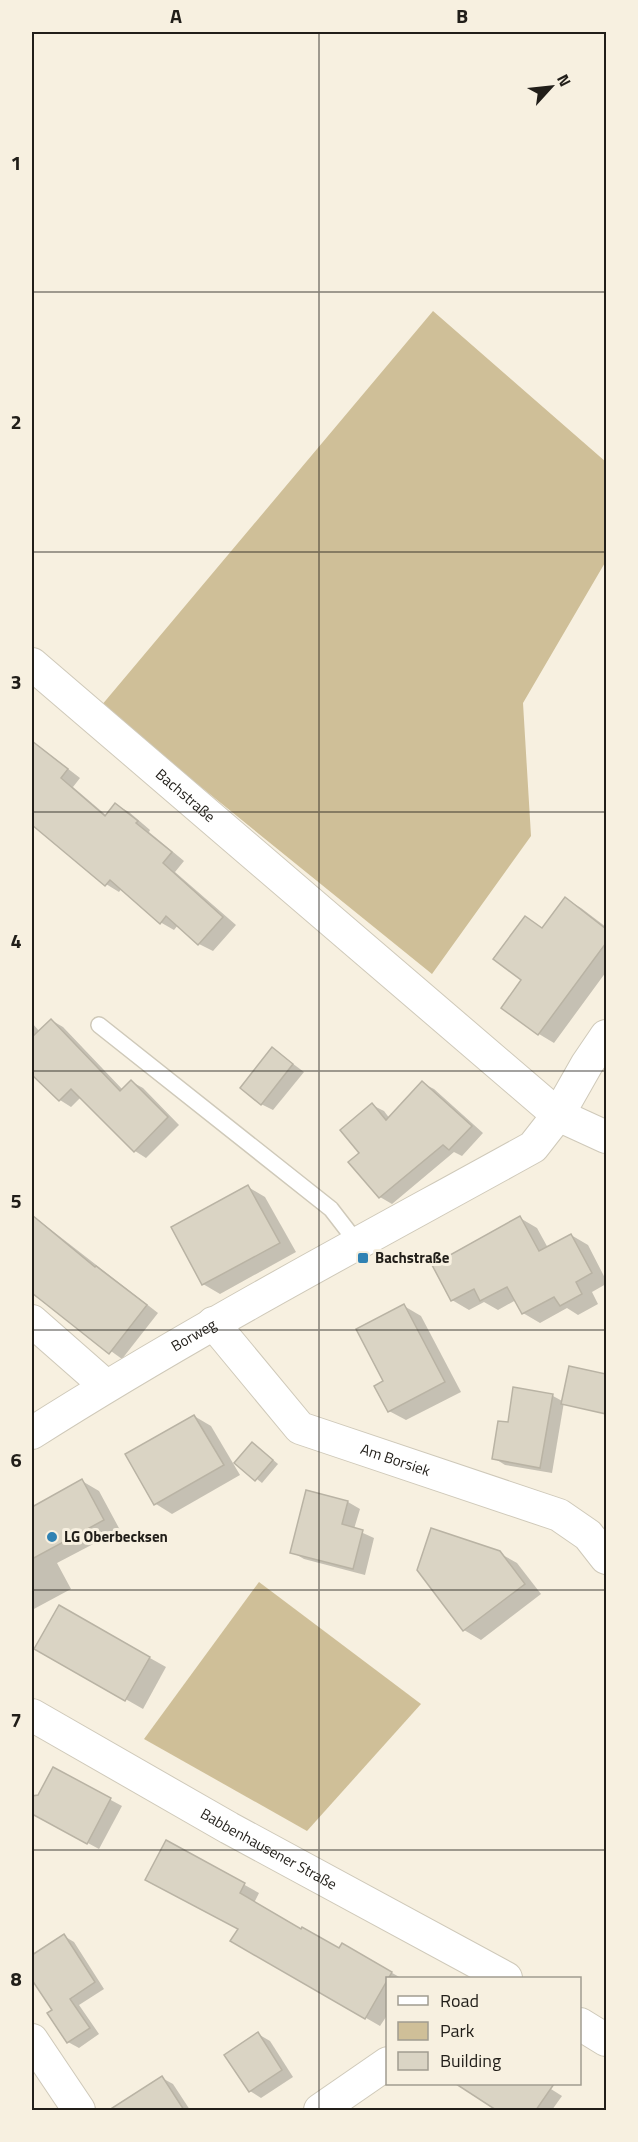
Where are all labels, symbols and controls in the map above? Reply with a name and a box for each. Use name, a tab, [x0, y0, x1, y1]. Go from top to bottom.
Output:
text: A	[170, 0, 182, 31]
text: B	[456, 0, 468, 31]
north arrow	[521, 57, 581, 117]
text: N	[551, 70, 578, 91]
text: 1	[10, 147, 22, 178]
text: 2	[10, 406, 22, 437]
text: 3	[10, 666, 22, 697]
street label: Bachstraße	[151, 763, 221, 827]
text: 4	[10, 925, 22, 956]
text: 5	[10, 1185, 22, 1216]
place label: Bachstraße	[375, 1246, 450, 1269]
marker: Bachstraße	[356, 1251, 370, 1265]
street label: Borweg	[167, 1313, 221, 1357]
street label: Am Borsiek	[358, 1437, 433, 1482]
text: 6	[10, 1444, 22, 1475]
place label: LG Oberbecksen	[64, 1525, 168, 1548]
marker: LG Oberbecksen	[45, 1530, 59, 1544]
text: 7	[10, 1704, 22, 1735]
street label: Babbenhausener Straße	[196, 1802, 341, 1895]
text: 8	[10, 1963, 22, 1994]
legend	[386, 1977, 581, 2085]
text: Road	[440, 1987, 479, 2014]
text: Park	[440, 2017, 475, 2044]
text: Building	[440, 2047, 501, 2074]

